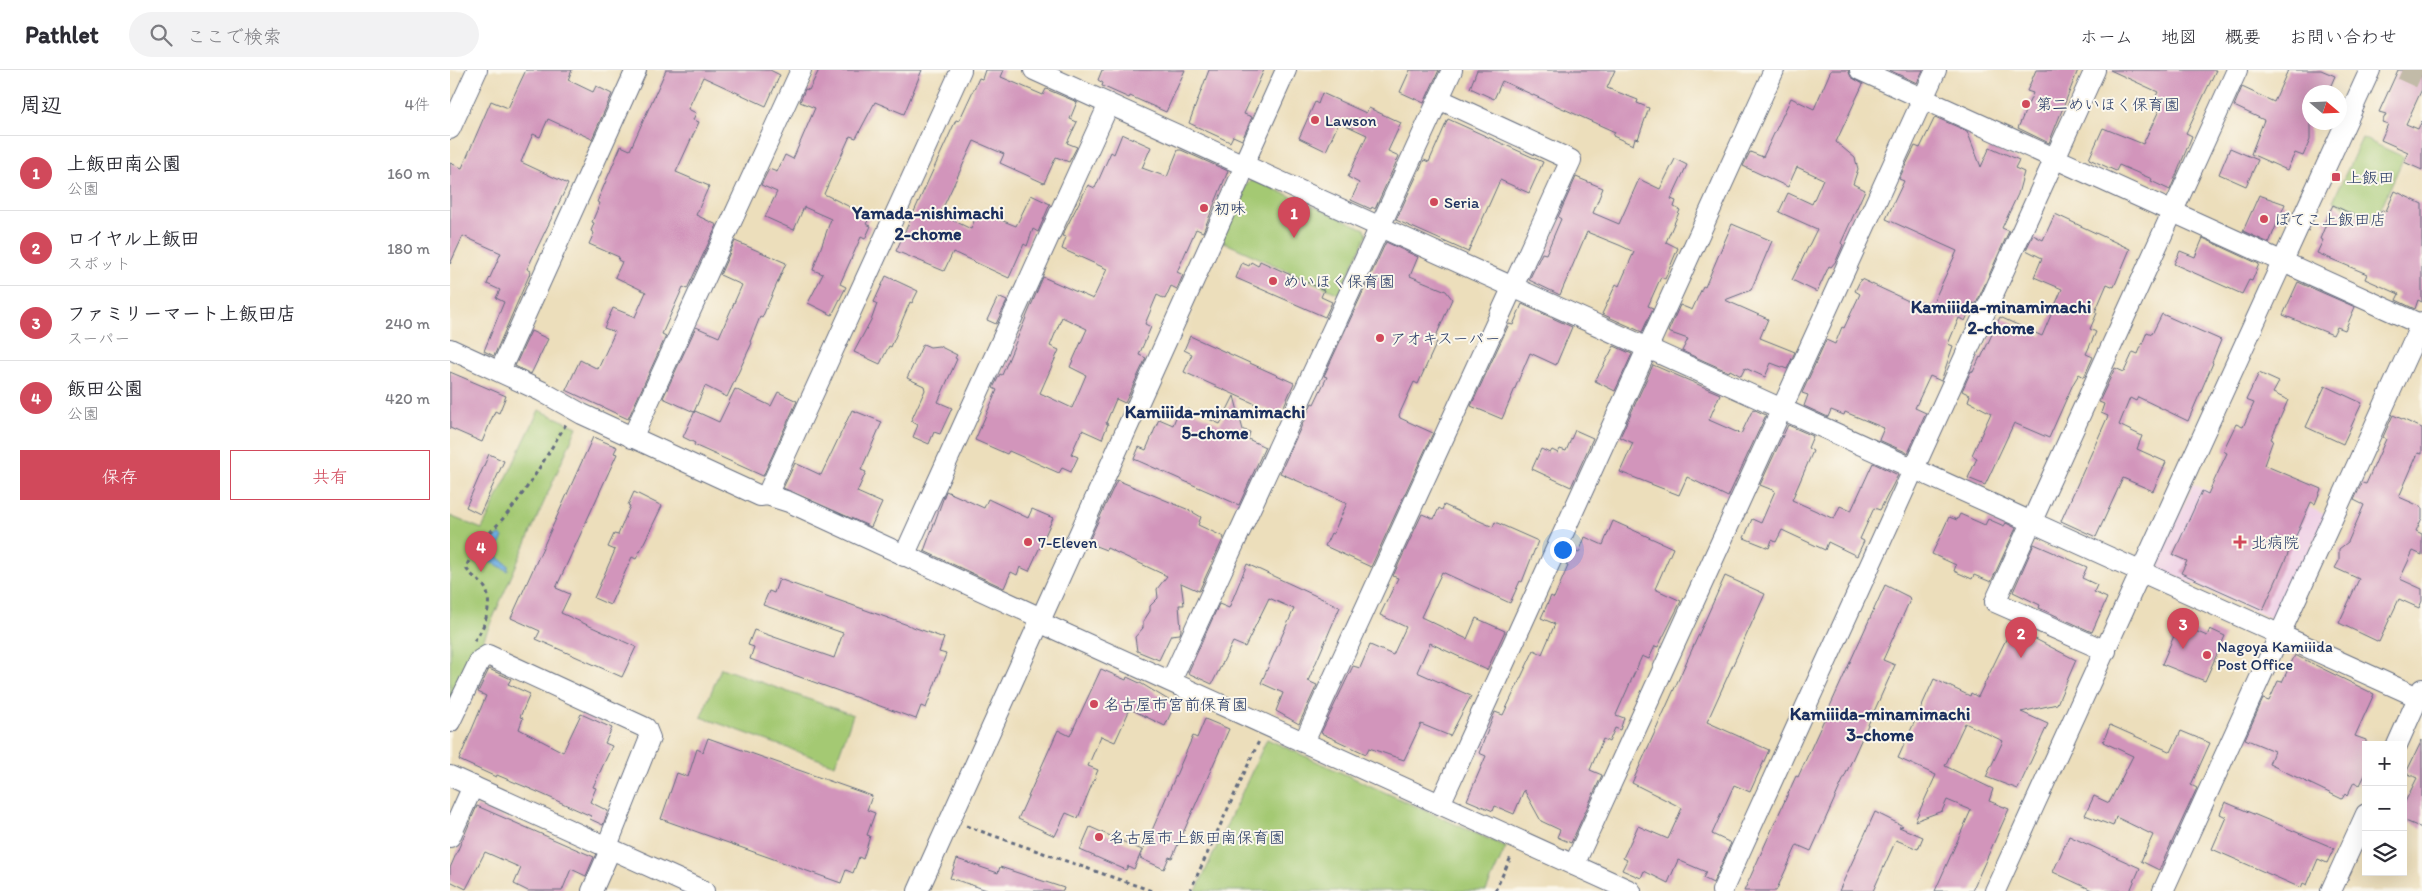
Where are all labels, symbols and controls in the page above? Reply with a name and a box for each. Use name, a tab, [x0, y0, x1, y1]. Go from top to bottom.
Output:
search box	[129, 12, 479, 57]
text: Pathlet	[25, 20, 99, 49]
icon: search	[147, 21, 175, 49]
text: ここで検索	[187, 25, 282, 48]
text: ホーム	[2080, 26, 2133, 48]
text: 地図	[2161, 26, 2197, 48]
text: 概要	[2225, 26, 2261, 48]
text: お問い合わせ	[2289, 26, 2397, 48]
north arrow	[2302, 85, 2347, 130]
text: 周辺	[20, 92, 62, 117]
text: 4件	[404, 95, 430, 114]
place label: 第二めいほく保育園	[2036, 95, 2180, 114]
marker: 第二めいほく保育園	[2020, 98, 2032, 110]
place label: Lawson	[1325, 111, 1377, 130]
marker: Lawson	[1309, 114, 1321, 126]
text: 上飯田南公園	[67, 152, 181, 175]
text: 1	[32, 164, 40, 183]
text: 160 m	[387, 164, 430, 183]
place label: 上飯田	[2346, 168, 2394, 187]
marker: 上飯田	[2330, 171, 2342, 183]
text: 公園	[67, 179, 99, 198]
place label: Seria	[1444, 193, 1480, 212]
marker: Seria	[1428, 196, 1440, 208]
pin: 1	[1278, 197, 1310, 238]
place label: 初味	[1214, 199, 1246, 218]
district label: Yamada-nishimachi 2-chome	[851, 202, 1004, 245]
marker: 初味	[1198, 202, 1210, 214]
place label: ぼてこ上飯田店	[2274, 210, 2386, 229]
marker: ぼてこ上飯田店	[2258, 213, 2270, 225]
text: ロイヤル上飯田	[67, 227, 200, 250]
text: 2	[32, 239, 40, 258]
text: 180 m	[387, 239, 430, 258]
text: スポット	[67, 254, 131, 273]
place label: めいほく保育園	[1283, 272, 1395, 291]
marker: めいほく保育園	[1267, 275, 1279, 287]
district label: Kamiiida-minamimachi 2-chome	[1911, 296, 2091, 339]
text: ファミリーマート上飯田店	[67, 302, 296, 325]
text: 3	[32, 314, 40, 333]
text: 240 m	[385, 314, 430, 333]
text: スーパー	[67, 329, 130, 348]
place label: アオキスーパー	[1390, 329, 1500, 348]
marker: アオキスーパー	[1374, 332, 1386, 344]
text: 飯田公園	[67, 377, 143, 400]
text: 4	[31, 389, 41, 408]
text: 420 m	[385, 389, 430, 408]
district label: Kamiiida-minamimachi 5-chome	[1125, 401, 1305, 444]
text: 公園	[67, 404, 99, 423]
button: 保存	[20, 450, 220, 500]
button: 共有	[230, 450, 430, 500]
pin: 4	[465, 531, 497, 572]
place label: 7-Eleven	[1038, 533, 1097, 552]
place label: 北病院	[2251, 533, 2299, 552]
marker: 北病院	[2233, 535, 2247, 549]
marker: 7-Eleven	[1022, 536, 1034, 548]
your location	[1550, 537, 1576, 563]
pin: 3	[2167, 608, 2199, 649]
pin: 2	[2005, 617, 2037, 658]
place label: Nagoya Kamiiida Post Office	[2217, 637, 2333, 674]
marker: Nagoya Kamiiida Post Office	[2201, 649, 2213, 661]
place label: 名古屋市宮前保育園	[1104, 695, 1248, 714]
marker: 名古屋市宮前保育園	[1088, 698, 1100, 710]
district label: Kamiiida-minamimachi 3-chome	[1790, 703, 1970, 746]
map controls	[2362, 741, 2407, 876]
button: +	[2362, 741, 2407, 786]
button: −	[2362, 786, 2407, 831]
place label: 名古屋市上飯田南保育園	[1109, 828, 1285, 847]
marker: 名古屋市上飯田南保育園	[1093, 831, 1105, 843]
button: layers	[2362, 831, 2407, 876]

